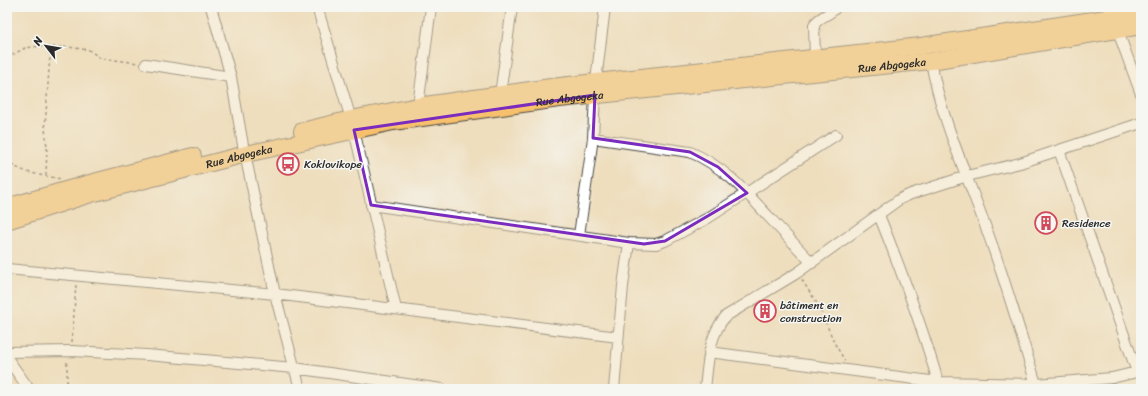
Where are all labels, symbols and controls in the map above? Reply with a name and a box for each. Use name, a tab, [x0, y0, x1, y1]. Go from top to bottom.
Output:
north arrow	[26, 26, 66, 66]
text: N	[27, 33, 48, 50]
street label: Rue Abgogeka	[857, 52, 927, 78]
street label: Rue Abgogeka	[535, 85, 605, 112]
street label: Rue Abgogeka	[204, 139, 275, 174]
bus stop icon: Koklovikope	[275, 151, 301, 177]
place label: Koklovikope	[304, 155, 362, 174]
building icon: Residence	[1033, 210, 1059, 236]
place label: Residence	[1062, 214, 1111, 233]
place label: bâtiment en construction	[780, 296, 842, 328]
building icon: bâtiment en construction	[752, 298, 778, 324]

